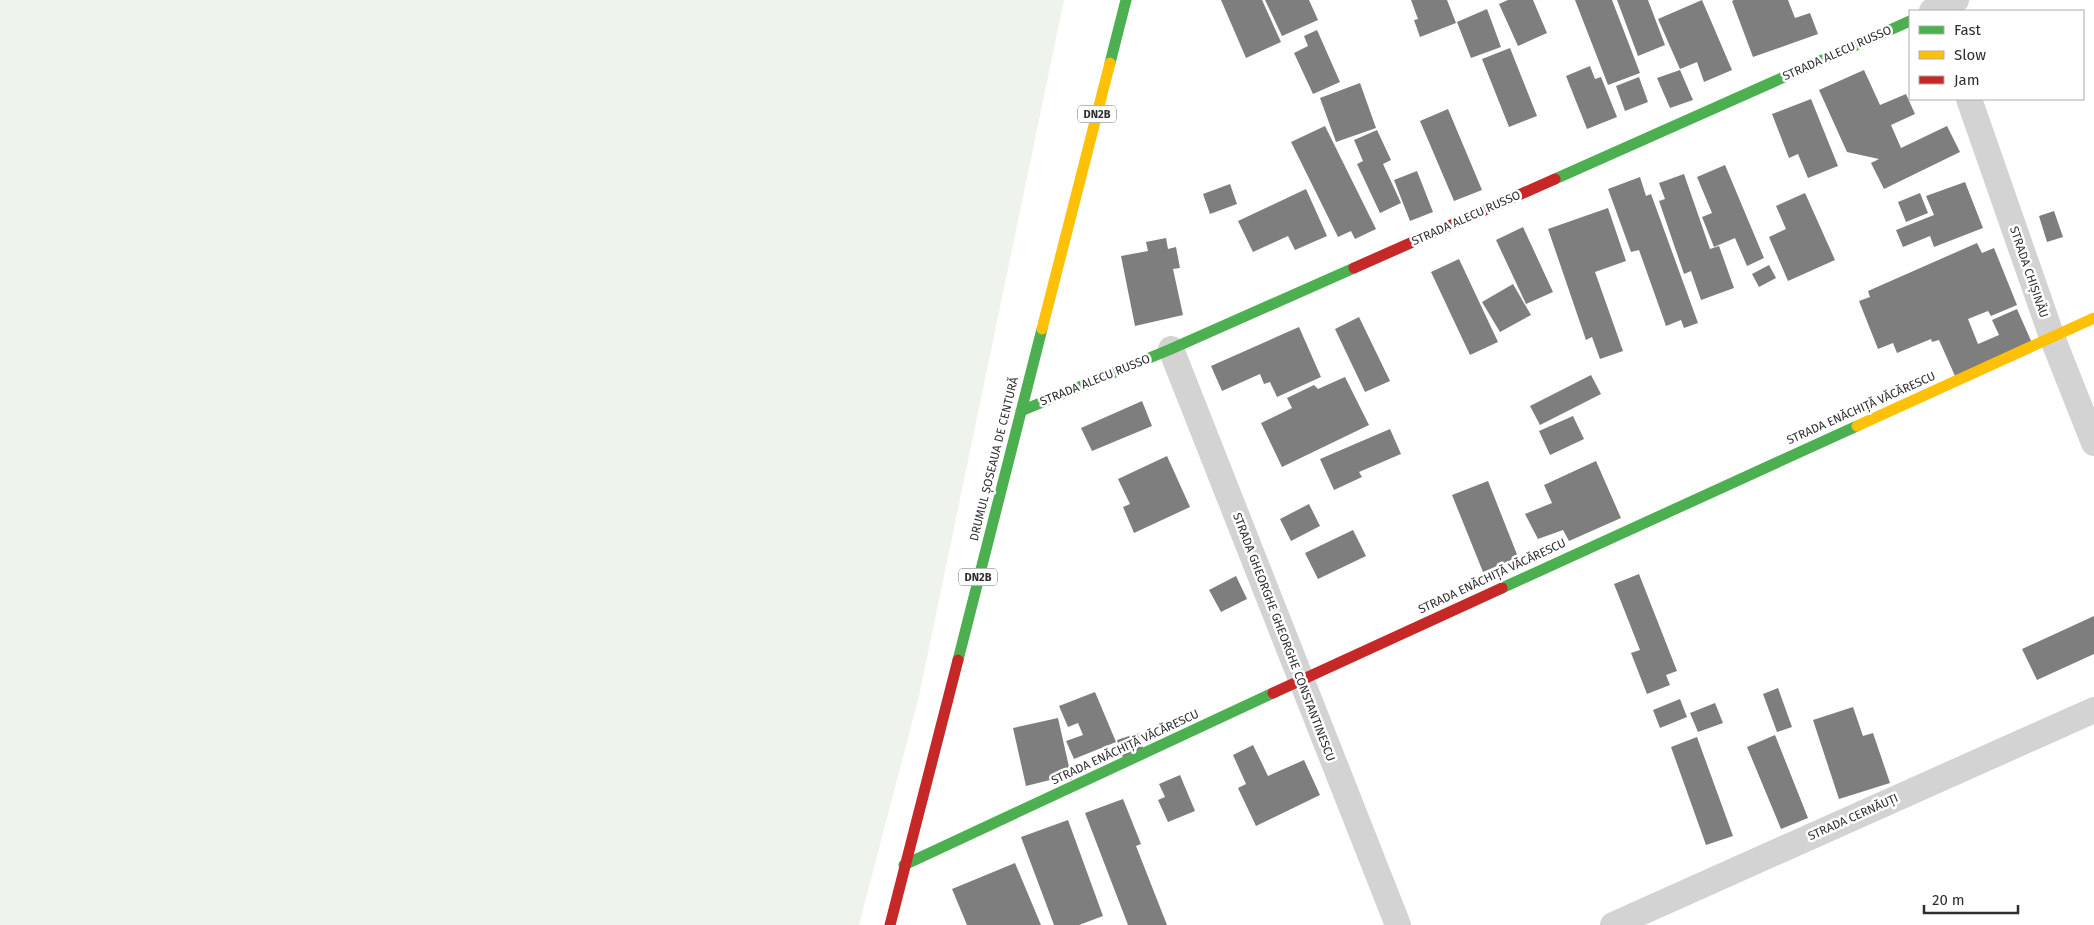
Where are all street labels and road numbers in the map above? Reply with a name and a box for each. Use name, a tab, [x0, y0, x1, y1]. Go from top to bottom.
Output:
street label: STRADA ALECU RUSSO	[1781, 23, 1893, 83]
road number: DN2B	[1078, 106, 1116, 122]
street label: STRADA ALECU RUSSO	[1410, 188, 1522, 248]
street label: STRADA CHIȘINĂU	[2006, 224, 2052, 320]
street label: STRADA ALECU RUSSO	[1038, 352, 1152, 408]
street label: STRADA ENĂCHIȚĂ VĂCĂRESCU	[1784, 368, 1938, 448]
street label: DRUMUL ȘOSEAUA DE CENTURĂ	[966, 375, 1022, 543]
street label: STRADA GHEORGHE GHEORGHE CONSTANTINESCU	[1230, 511, 1338, 763]
street label: STRADA ENĂCHIȚĂ VĂCĂRESCU	[1416, 535, 1568, 617]
road number: DN2B	[959, 568, 997, 586]
street label: STRADA ENĂCHIȚĂ VĂCĂRESCU	[1049, 706, 1201, 788]
street label: STRADA CERNĂUȚI	[1805, 790, 1901, 844]

